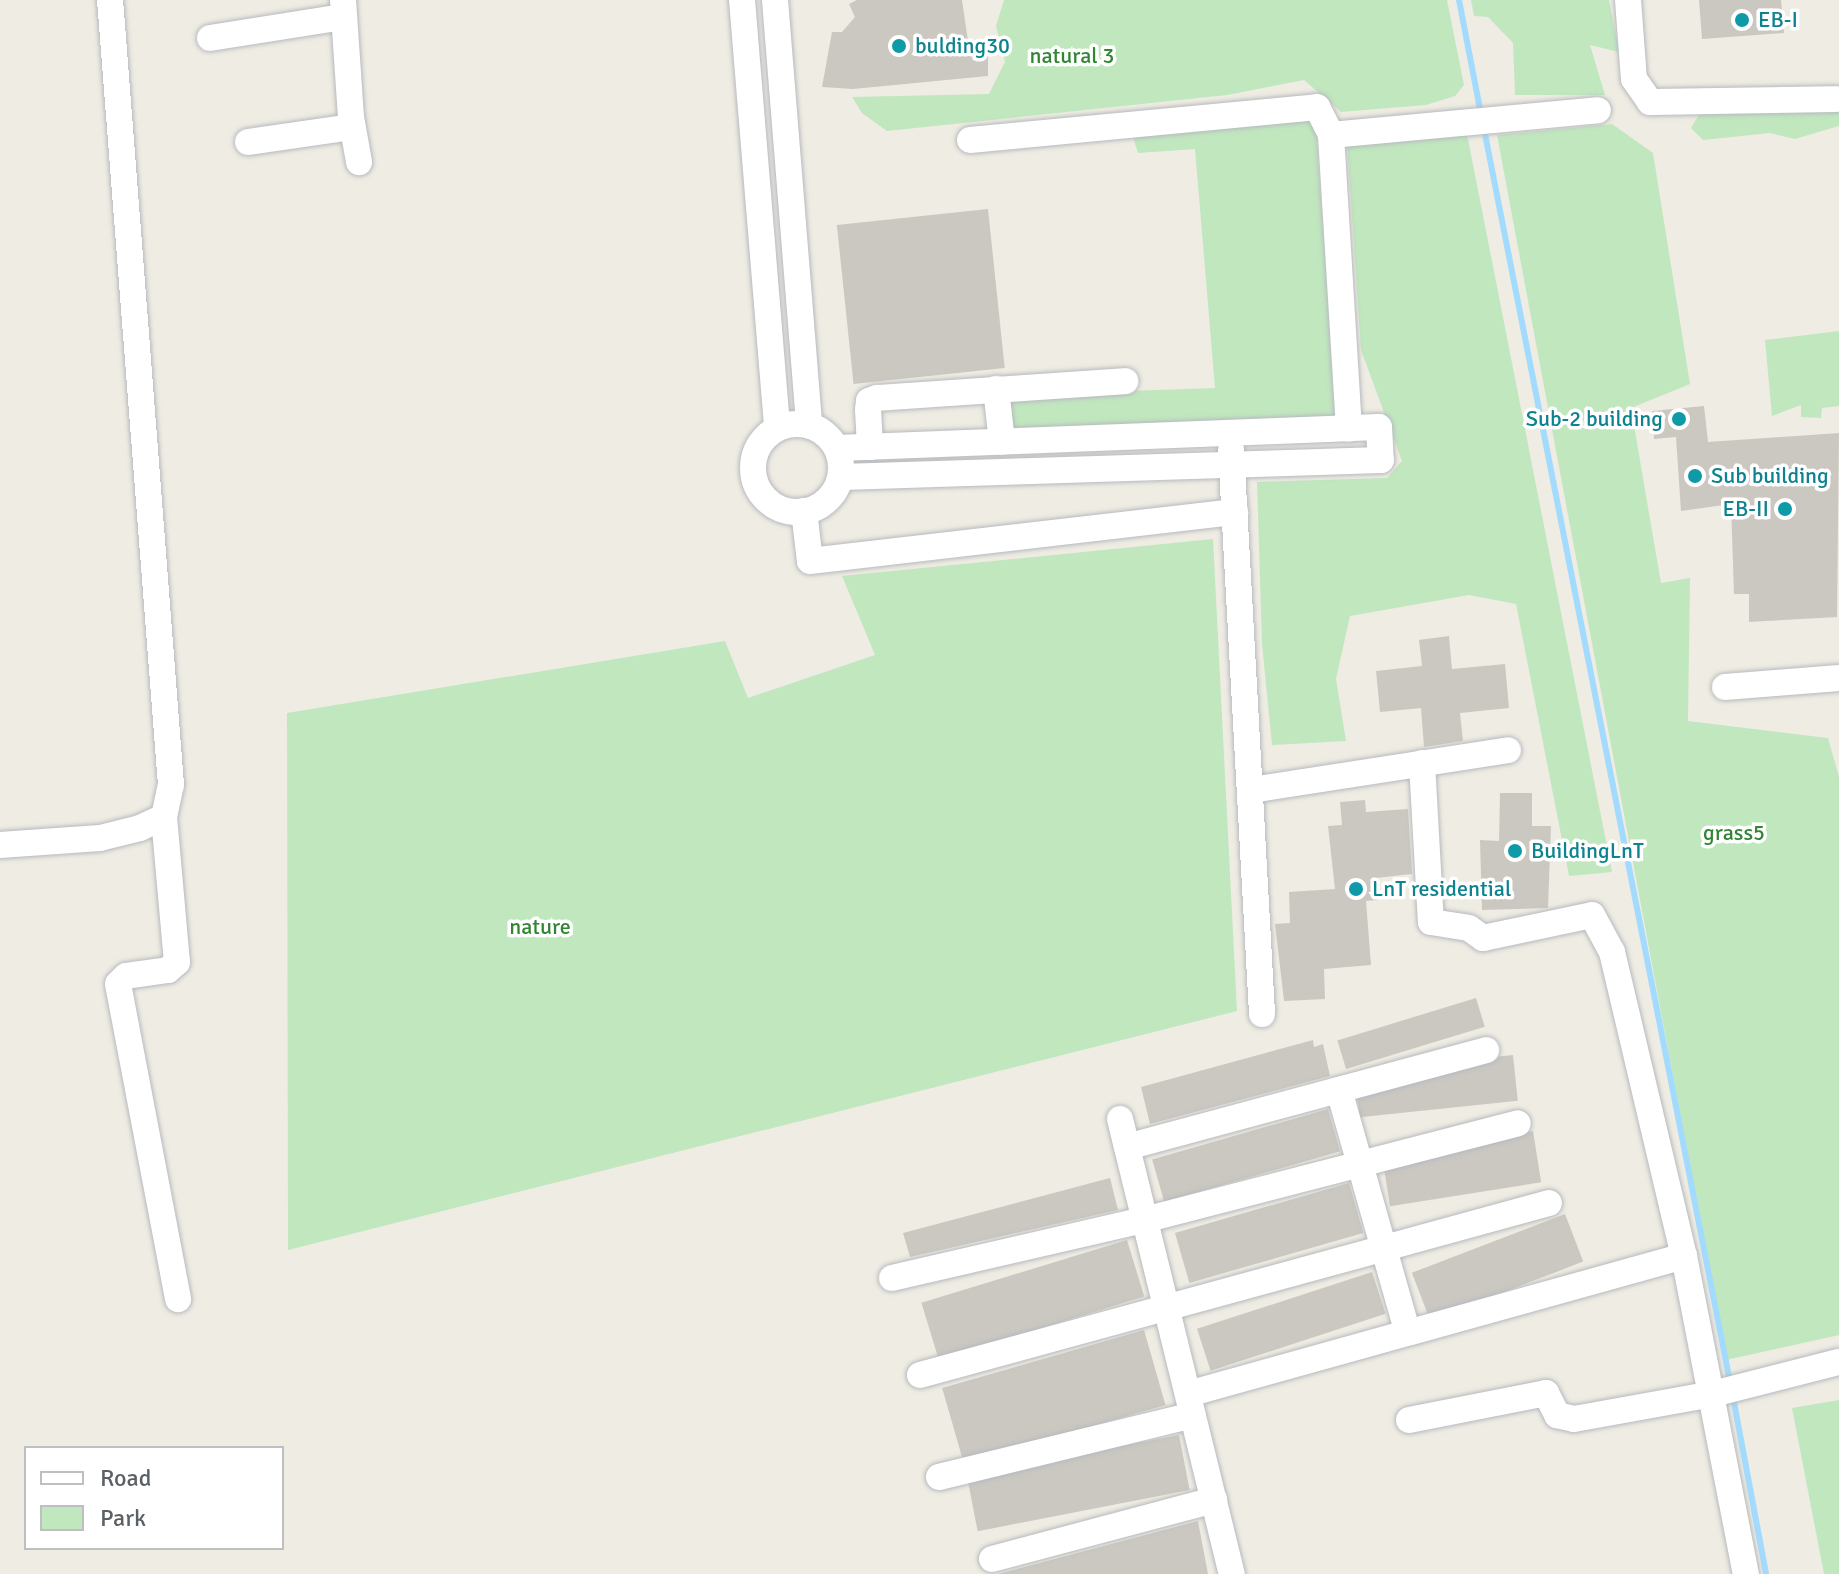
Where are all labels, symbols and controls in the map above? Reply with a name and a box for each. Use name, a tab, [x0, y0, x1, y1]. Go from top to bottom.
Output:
place label: EB-I	[1758, 7, 1798, 33]
marker: EB-I	[1733, 11, 1751, 29]
place label: bulding30	[915, 33, 1010, 59]
marker: bulding30	[890, 37, 908, 55]
park label: natural 3	[1030, 43, 1114, 69]
place label: Sub-2 building	[1526, 406, 1663, 432]
marker: Sub-2 building	[1670, 410, 1688, 428]
place label: Sub building	[1711, 463, 1829, 489]
marker: Sub building	[1686, 467, 1704, 485]
place label: EB-II	[1723, 496, 1769, 522]
marker: EB-II	[1776, 500, 1794, 518]
park label: grass5	[1703, 820, 1765, 846]
place label: BuildingLnT	[1531, 838, 1644, 864]
marker: BuildingLnT	[1506, 842, 1524, 860]
place label: LnT residential	[1372, 876, 1511, 902]
marker: LnT residential	[1347, 880, 1365, 898]
park label: nature	[509, 914, 571, 940]
legend	[24, 1446, 284, 1550]
text: Road	[100, 1463, 151, 1493]
text: Park	[100, 1503, 146, 1533]

